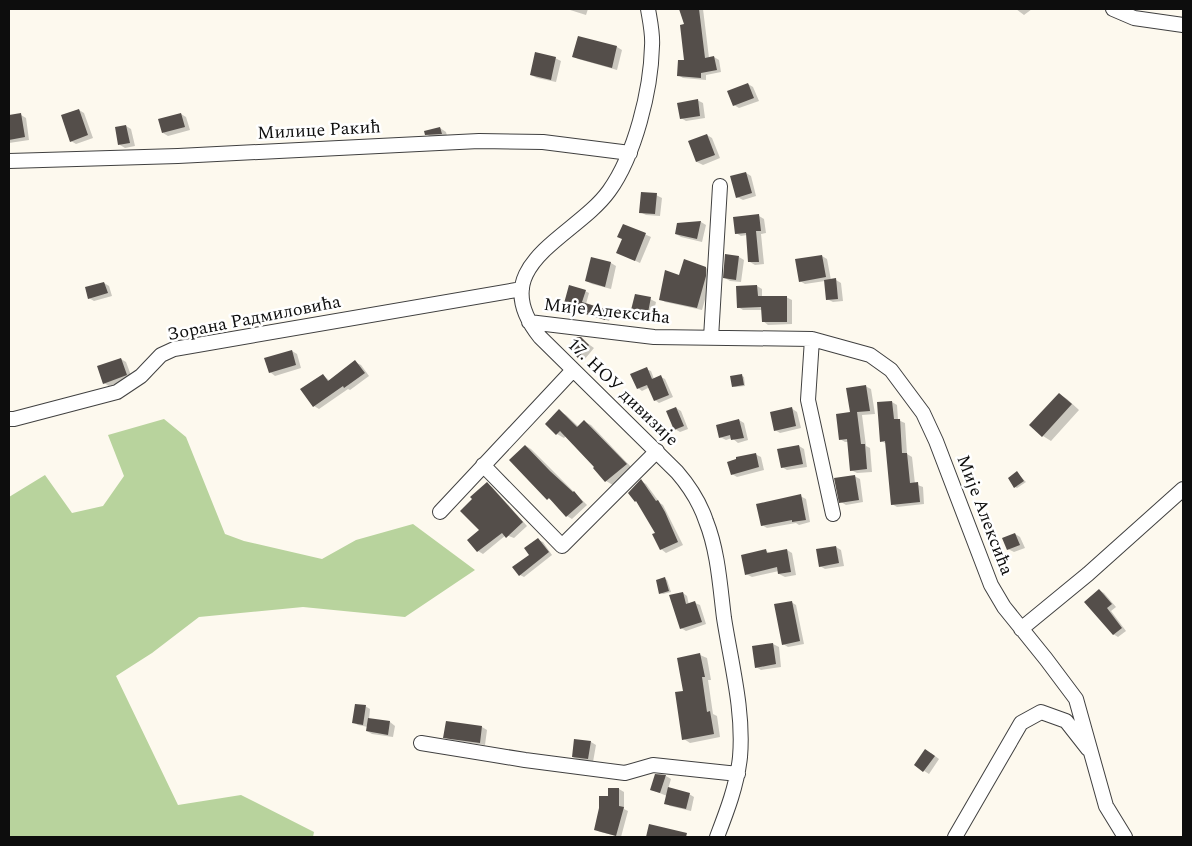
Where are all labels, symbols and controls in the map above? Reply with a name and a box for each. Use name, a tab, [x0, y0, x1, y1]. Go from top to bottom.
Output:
street label: Милице Ракић	[257, 113, 381, 147]
street label: Зорана Радмиловића	[165, 288, 343, 348]
street label: Мије Алексића	[542, 291, 672, 331]
street label: 17. НОУ дивизије	[561, 332, 685, 452]
street label: Мије Алексића	[950, 451, 1020, 579]

